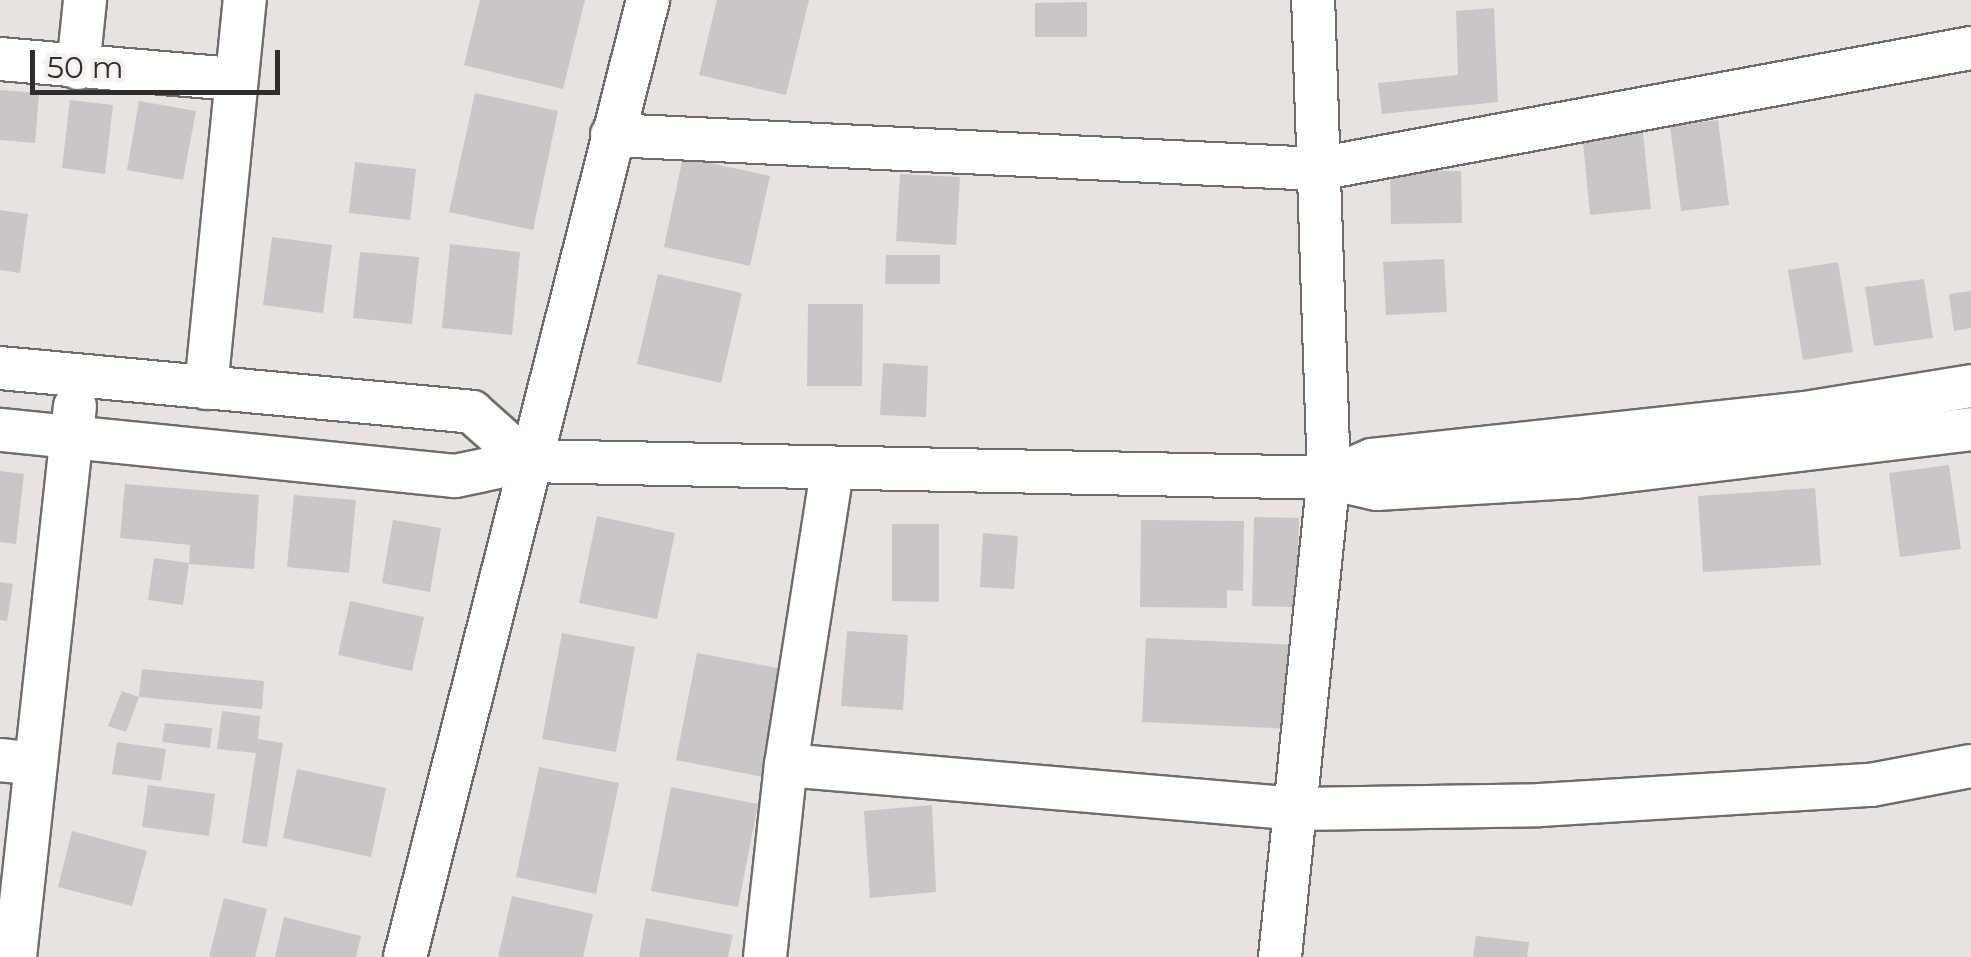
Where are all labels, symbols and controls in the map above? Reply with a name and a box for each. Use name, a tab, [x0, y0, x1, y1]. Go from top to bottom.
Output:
scale bar	[35, 30, 285, 92]
text: 50 m	[47, 49, 124, 86]

